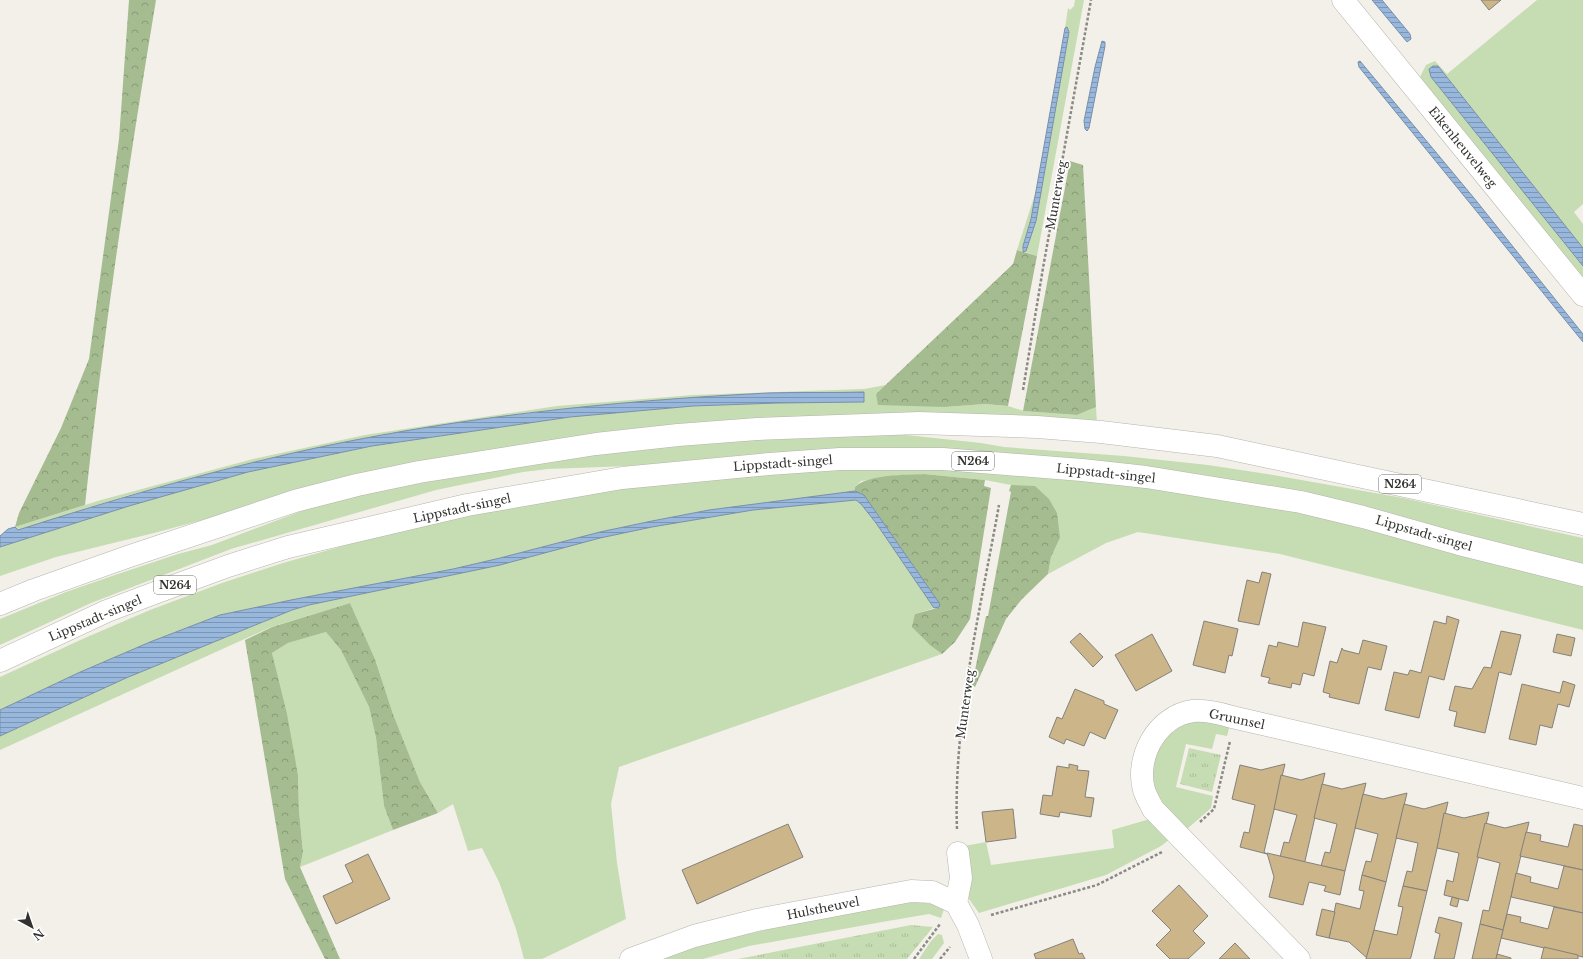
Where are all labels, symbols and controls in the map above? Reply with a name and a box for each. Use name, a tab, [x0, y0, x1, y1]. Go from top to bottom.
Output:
street label: Eikenheuvelweg	[1426, 103, 1501, 191]
street label: Munterweg	[1043, 158, 1070, 231]
street label: Lippstadt-singel	[733, 452, 833, 474]
road number: N264	[952, 452, 994, 470]
street label: Lippstadt-singel	[1056, 460, 1156, 486]
road number: N264	[1379, 475, 1421, 493]
street label: Lippstadt-singel	[412, 490, 512, 526]
street label: Lippstadt-singel	[1374, 512, 1474, 554]
road number: N264	[154, 576, 196, 594]
street label: Lippstadt-singel	[46, 592, 144, 644]
street label: Munterweg	[953, 667, 977, 740]
street label: Gruunsel	[1208, 706, 1266, 732]
street label: Hulstheuvel	[785, 894, 861, 922]
north arrow	[12, 907, 52, 947]
text: N	[29, 926, 47, 944]

